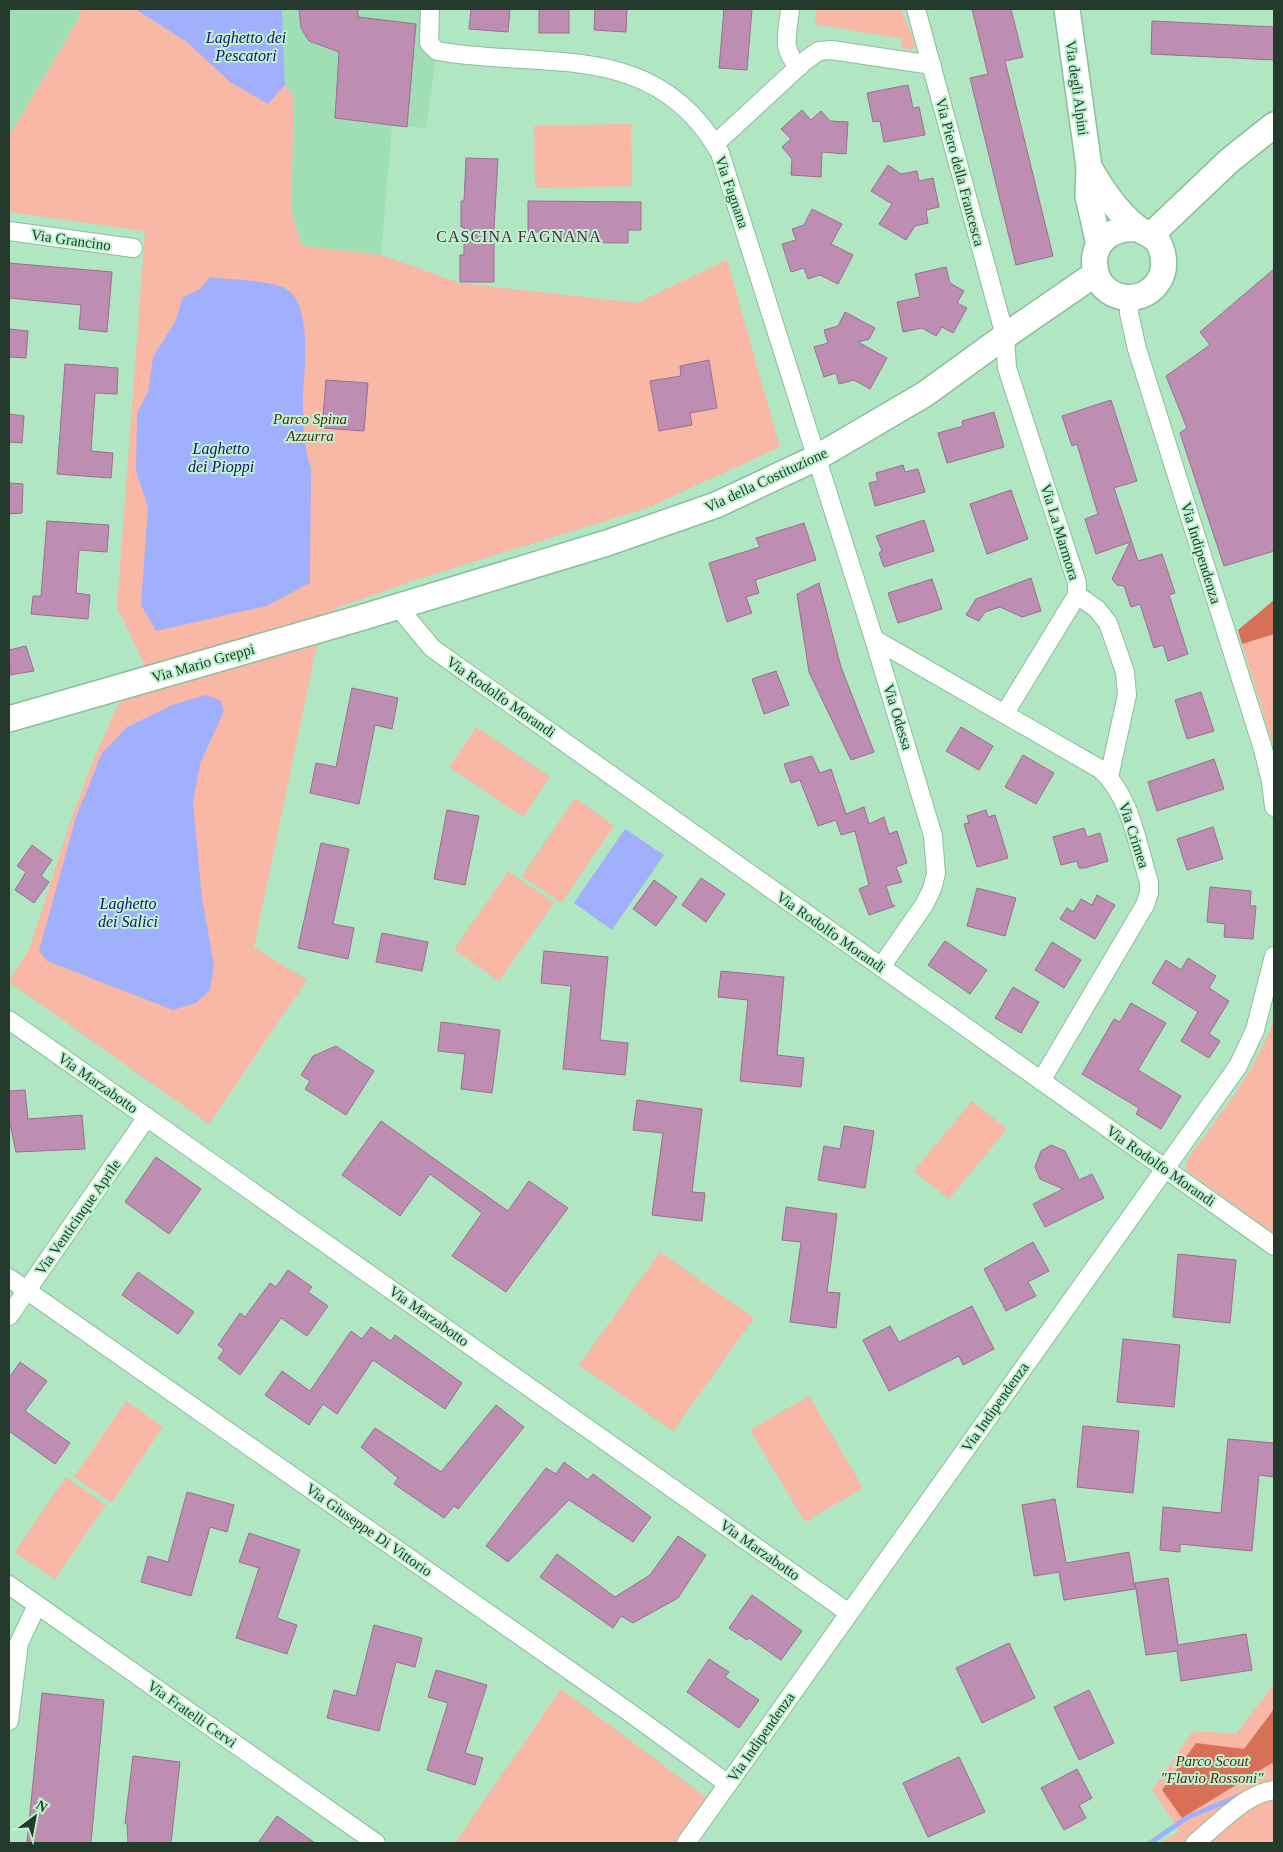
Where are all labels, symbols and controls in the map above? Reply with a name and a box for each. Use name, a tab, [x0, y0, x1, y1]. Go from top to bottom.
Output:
water label: Laghetto dei Pescatori	[205, 29, 286, 64]
street label: Via degli Alpini	[1062, 39, 1092, 137]
street label: Via Piero della Francesca	[932, 96, 988, 248]
street label: Via Fagnana	[712, 154, 752, 231]
street label: Via Grancino	[30, 226, 112, 254]
district label: CASCINA FAGNANA	[436, 228, 602, 245]
park label: Parco Spina Azzurra	[272, 411, 347, 444]
water label: Laghetto dei Pioppi	[188, 440, 254, 476]
street label: Via della Costituzione	[702, 444, 830, 515]
street label: Via La Marmora	[1038, 482, 1082, 582]
street label: Via Indipendenza	[1178, 500, 1224, 606]
street label: Via Mario Greppi	[150, 641, 256, 685]
street label: Via Rodolfo Morandi	[444, 653, 558, 741]
street label: Via Odessa	[880, 682, 916, 752]
street label: Via Crimea	[1116, 800, 1152, 870]
street label: Via Rodolfo Morandi	[774, 888, 888, 976]
water label: Laghetto dei Salici	[98, 895, 158, 930]
street label: Via Marzabotto	[55, 1050, 141, 1116]
street label: Via Rodolfo Morandi	[1104, 1122, 1218, 1210]
street label: Via Venticinque Aprile	[32, 1156, 124, 1278]
street label: Via Marzabotto	[386, 1283, 472, 1349]
street label: Via Indipendenza	[958, 1359, 1032, 1455]
street label: Via Giuseppe Di Vittorio	[303, 1480, 435, 1580]
street label: Via Marzabotto	[717, 1517, 803, 1583]
street label: Via Fratelli Cervi	[144, 1677, 240, 1751]
street label: Via Indipendenza	[724, 1689, 798, 1785]
park label: Parco Scout "Flavio Rossoni"	[1160, 1753, 1264, 1786]
north arrow	[10, 1792, 60, 1842]
text: N	[33, 1797, 50, 1815]

